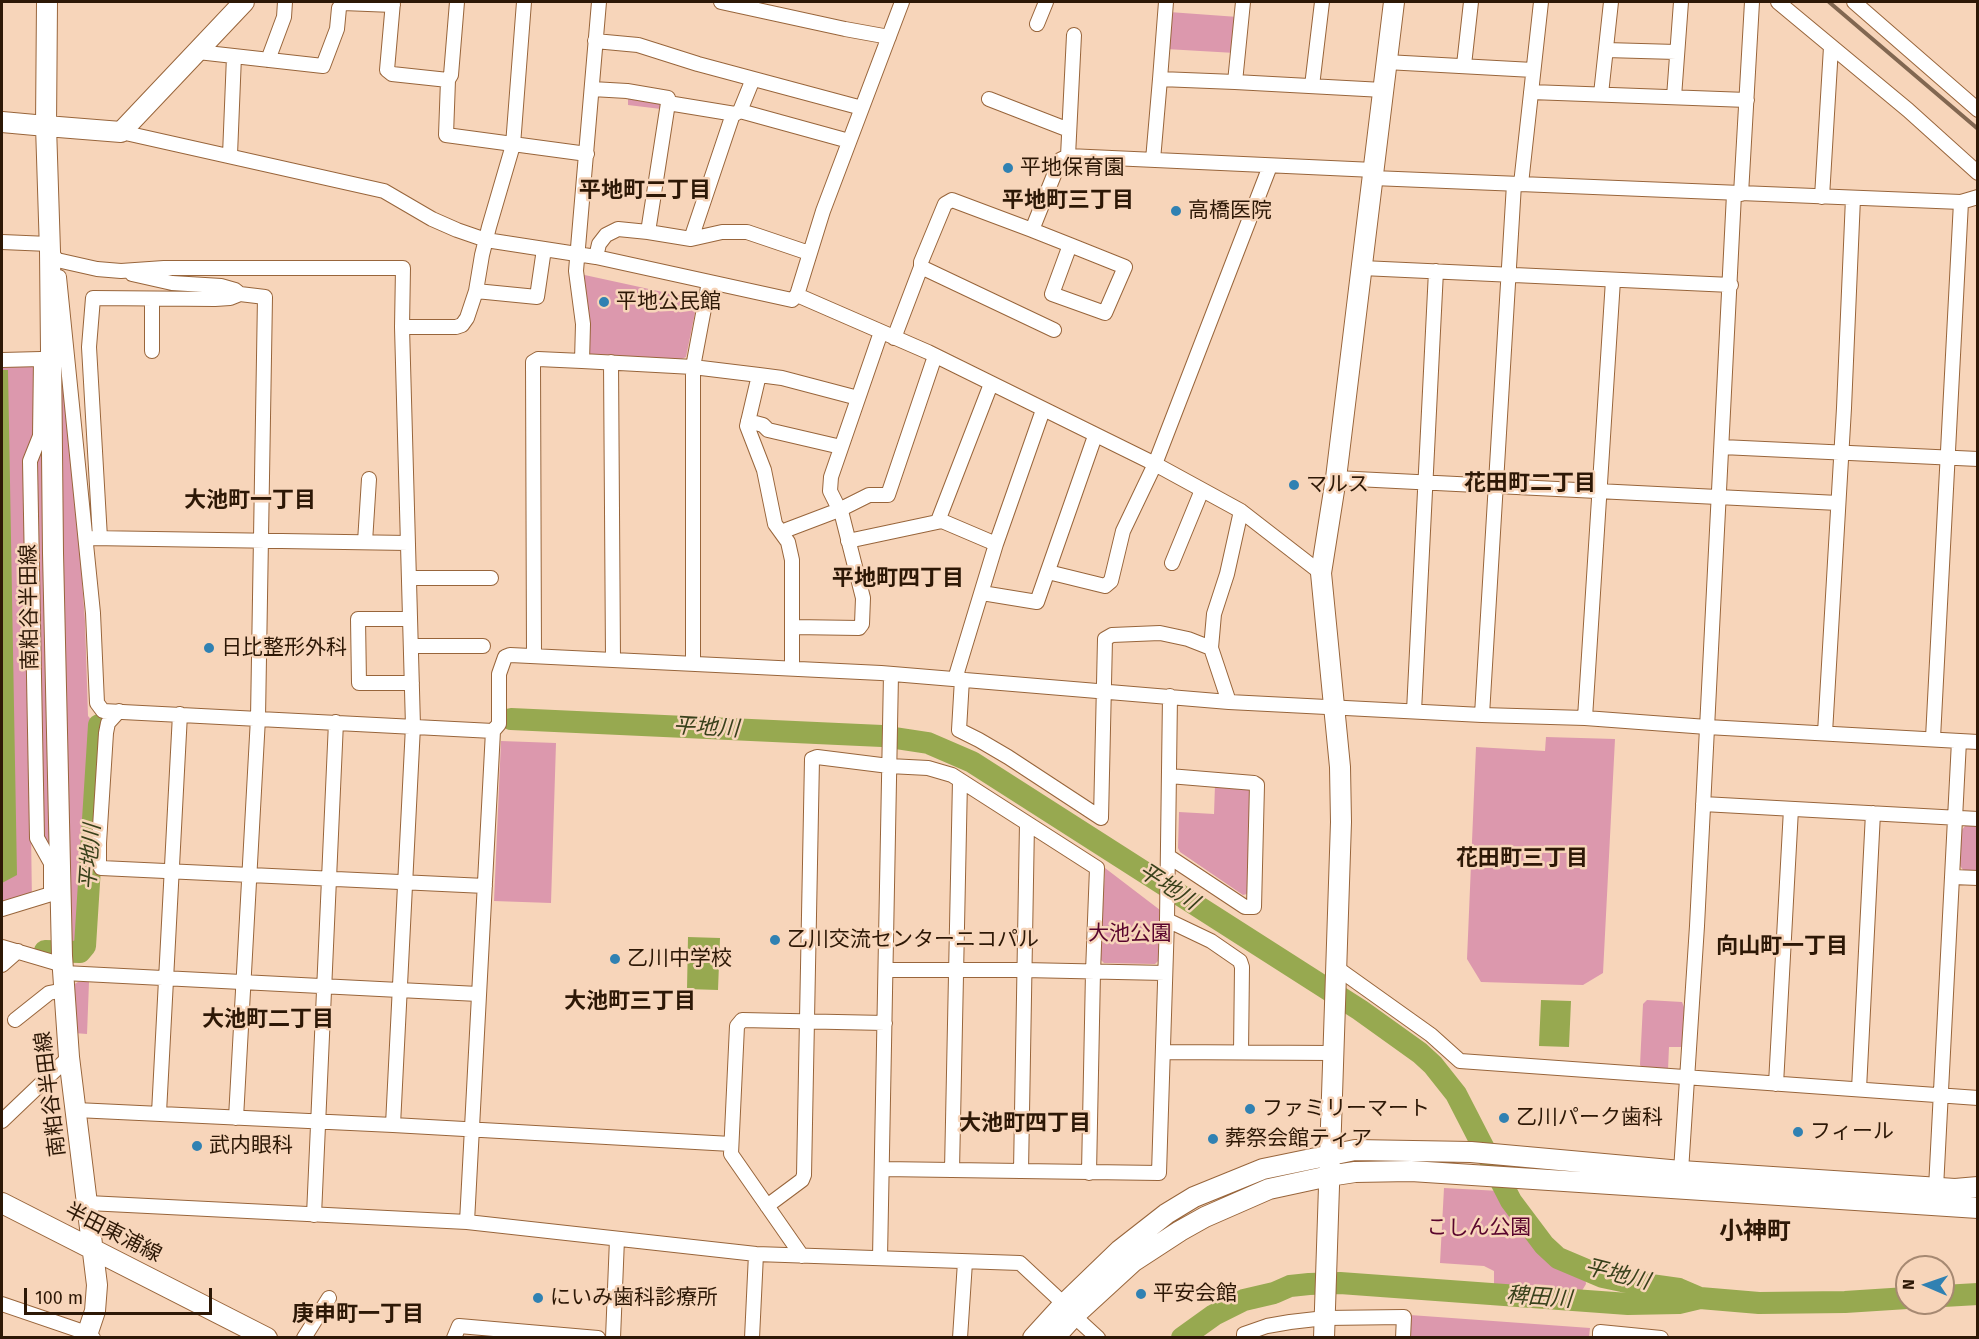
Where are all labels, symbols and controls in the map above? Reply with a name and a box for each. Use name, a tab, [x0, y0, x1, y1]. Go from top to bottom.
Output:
place label: 平地保育園	[1020, 155, 1125, 181]
marker: 平地保育園	[1001, 161, 1015, 175]
district label: 平地町二丁目	[579, 178, 711, 204]
district label: 平地町三丁目	[1002, 188, 1134, 214]
place label: 高橋医院	[1188, 198, 1272, 224]
marker: 高橋医院	[1169, 204, 1183, 218]
place label: 平地公民館	[616, 289, 721, 315]
marker: 平地公民館	[597, 295, 611, 309]
district label: 花田町二丁目	[1464, 471, 1596, 497]
place label: マルス	[1306, 472, 1369, 498]
marker: マルス	[1287, 478, 1301, 492]
district label: 大池町一丁目	[184, 488, 316, 514]
street label: 南粕谷半田線	[16, 544, 44, 670]
district label: 平地町四丁目	[832, 566, 964, 592]
place label: 日比整形外科	[221, 635, 347, 661]
marker: 日比整形外科	[202, 641, 216, 655]
water label: 平地川	[672, 713, 740, 743]
water label: 平地川	[76, 823, 106, 891]
district label: 花田町三丁目	[1456, 846, 1588, 872]
water label: 平地川	[1133, 858, 1203, 916]
park label: 大池公園	[1088, 921, 1172, 947]
place label: 乙川交流センターニコパル	[787, 927, 1039, 953]
marker: 乙川交流センターニコパル	[768, 933, 782, 947]
district label: 向山町一丁目	[1716, 934, 1848, 960]
place label: 乙川中学校	[627, 946, 732, 972]
marker: 乙川中学校	[608, 952, 622, 966]
district label: 大池町三丁目	[564, 989, 696, 1015]
district label: 大池町二丁目	[202, 1007, 334, 1033]
street label: 南粕谷半田線	[31, 1030, 71, 1158]
place label: ファミリーマート	[1262, 1096, 1430, 1122]
marker: ファミリーマート	[1243, 1102, 1257, 1116]
place label: 乙川パーク歯科	[1516, 1105, 1663, 1131]
district label: 大池町四丁目	[959, 1111, 1091, 1137]
marker: 乙川パーク歯科	[1497, 1111, 1511, 1125]
place label: フィール	[1810, 1119, 1894, 1145]
marker: フィール	[1791, 1125, 1805, 1139]
place label: 葬祭会館ティア	[1225, 1126, 1372, 1152]
marker: 葬祭会館ティア	[1206, 1132, 1220, 1146]
place label: 武内眼科	[209, 1133, 293, 1159]
marker: 武内眼科	[190, 1139, 204, 1153]
street label: 半田東浦線	[61, 1198, 165, 1268]
park label: こしん公園	[1427, 1215, 1531, 1241]
district label: 小神町	[1719, 1218, 1791, 1246]
water label: 平地川	[1582, 1254, 1652, 1296]
north arrow	[1895, 1255, 1955, 1315]
scale bar	[27, 1276, 214, 1314]
text: N	[1899, 1279, 1918, 1290]
place label: 平安会館	[1153, 1281, 1237, 1307]
water label: 稗田川	[1505, 1283, 1573, 1313]
place label: にいみ歯科診療所	[550, 1285, 718, 1311]
text: 100 m	[35, 1287, 83, 1309]
marker: 平安会館	[1134, 1287, 1148, 1301]
marker: にいみ歯科診療所	[531, 1291, 545, 1305]
district label: 庚申町一丁目	[292, 1302, 424, 1328]

